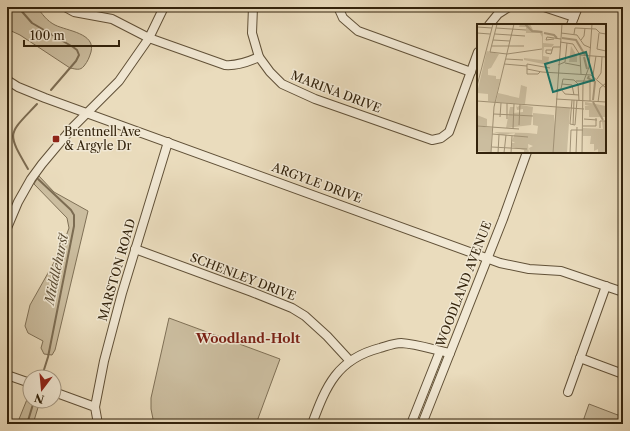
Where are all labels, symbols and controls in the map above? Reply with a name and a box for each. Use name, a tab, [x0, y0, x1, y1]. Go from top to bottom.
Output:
scale bar	[24, 22, 119, 48]
inset map	[477, 24, 606, 153]
text: 100 m	[30, 28, 65, 43]
street label: MARINA DRIVE	[289, 67, 383, 116]
place label: Brentnell Ave & Argyle Dr	[64, 124, 141, 153]
marker: Brentnell Ave & Argyle Dr	[51, 134, 61, 144]
street label: ARGYLE DRIVE	[269, 159, 364, 206]
street label: MARSTON ROAD	[95, 217, 138, 323]
street label: WOODLAND AVENUE	[432, 219, 494, 350]
water label: Middlehurst	[40, 231, 72, 308]
street label: SCHENLEY DRIVE	[188, 249, 298, 304]
district label: Woodland-Holt	[195, 330, 301, 346]
north arrow	[22, 369, 62, 409]
text: N	[32, 390, 46, 407]

